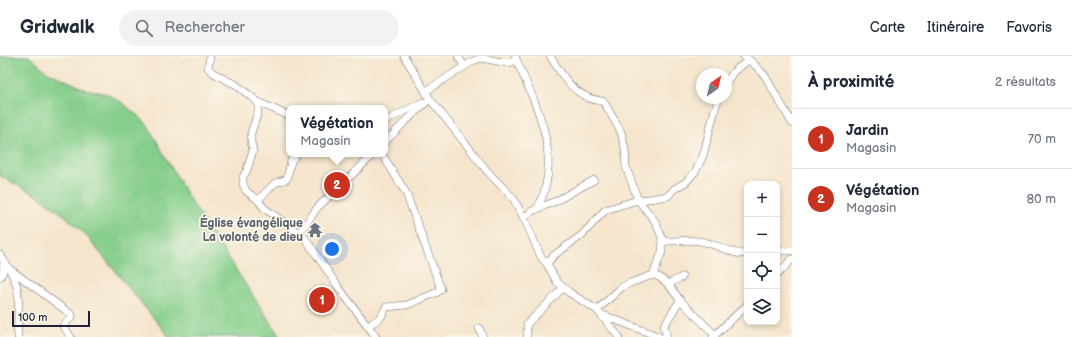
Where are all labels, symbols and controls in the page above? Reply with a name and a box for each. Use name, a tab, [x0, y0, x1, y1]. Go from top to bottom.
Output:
search box	[119, 10, 399, 46]
text: Gridwalk	[20, 16, 95, 39]
icon: search	[133, 17, 155, 39]
text: Rechercher	[165, 18, 245, 37]
text: Carte	[870, 19, 905, 36]
text: Itinéraire	[927, 19, 984, 36]
text: Favoris	[1006, 19, 1052, 36]
north arrow	[696, 68, 732, 104]
text: À proximité	[808, 72, 894, 92]
text: 2 résultats	[995, 74, 1056, 90]
popup	[286, 105, 388, 157]
text: Végétation	[300, 114, 374, 133]
text: Jardin	[846, 121, 889, 140]
text: 1	[818, 131, 824, 147]
text: 70 m	[1028, 131, 1056, 147]
text: Magasin	[300, 133, 351, 149]
text: Magasin	[846, 140, 896, 156]
pin: 2	[324, 170, 350, 200]
map controls	[744, 181, 780, 325]
button: +	[744, 181, 780, 217]
text: Végétation	[846, 181, 919, 200]
text: 2	[817, 191, 825, 207]
text: 80 m	[1027, 191, 1056, 207]
text: Magasin	[846, 200, 896, 216]
place label: Église évangélique La volonté de dieu	[200, 214, 303, 245]
button: −	[744, 217, 780, 253]
temple icon: Église évangélique La volonté de dieu	[306, 221, 324, 239]
your location	[322, 239, 342, 259]
button: locate	[744, 253, 780, 289]
pin: 1	[309, 285, 335, 315]
button: layers	[744, 289, 780, 325]
scale bar	[12, 309, 90, 328]
text: 100 m	[18, 311, 47, 324]

